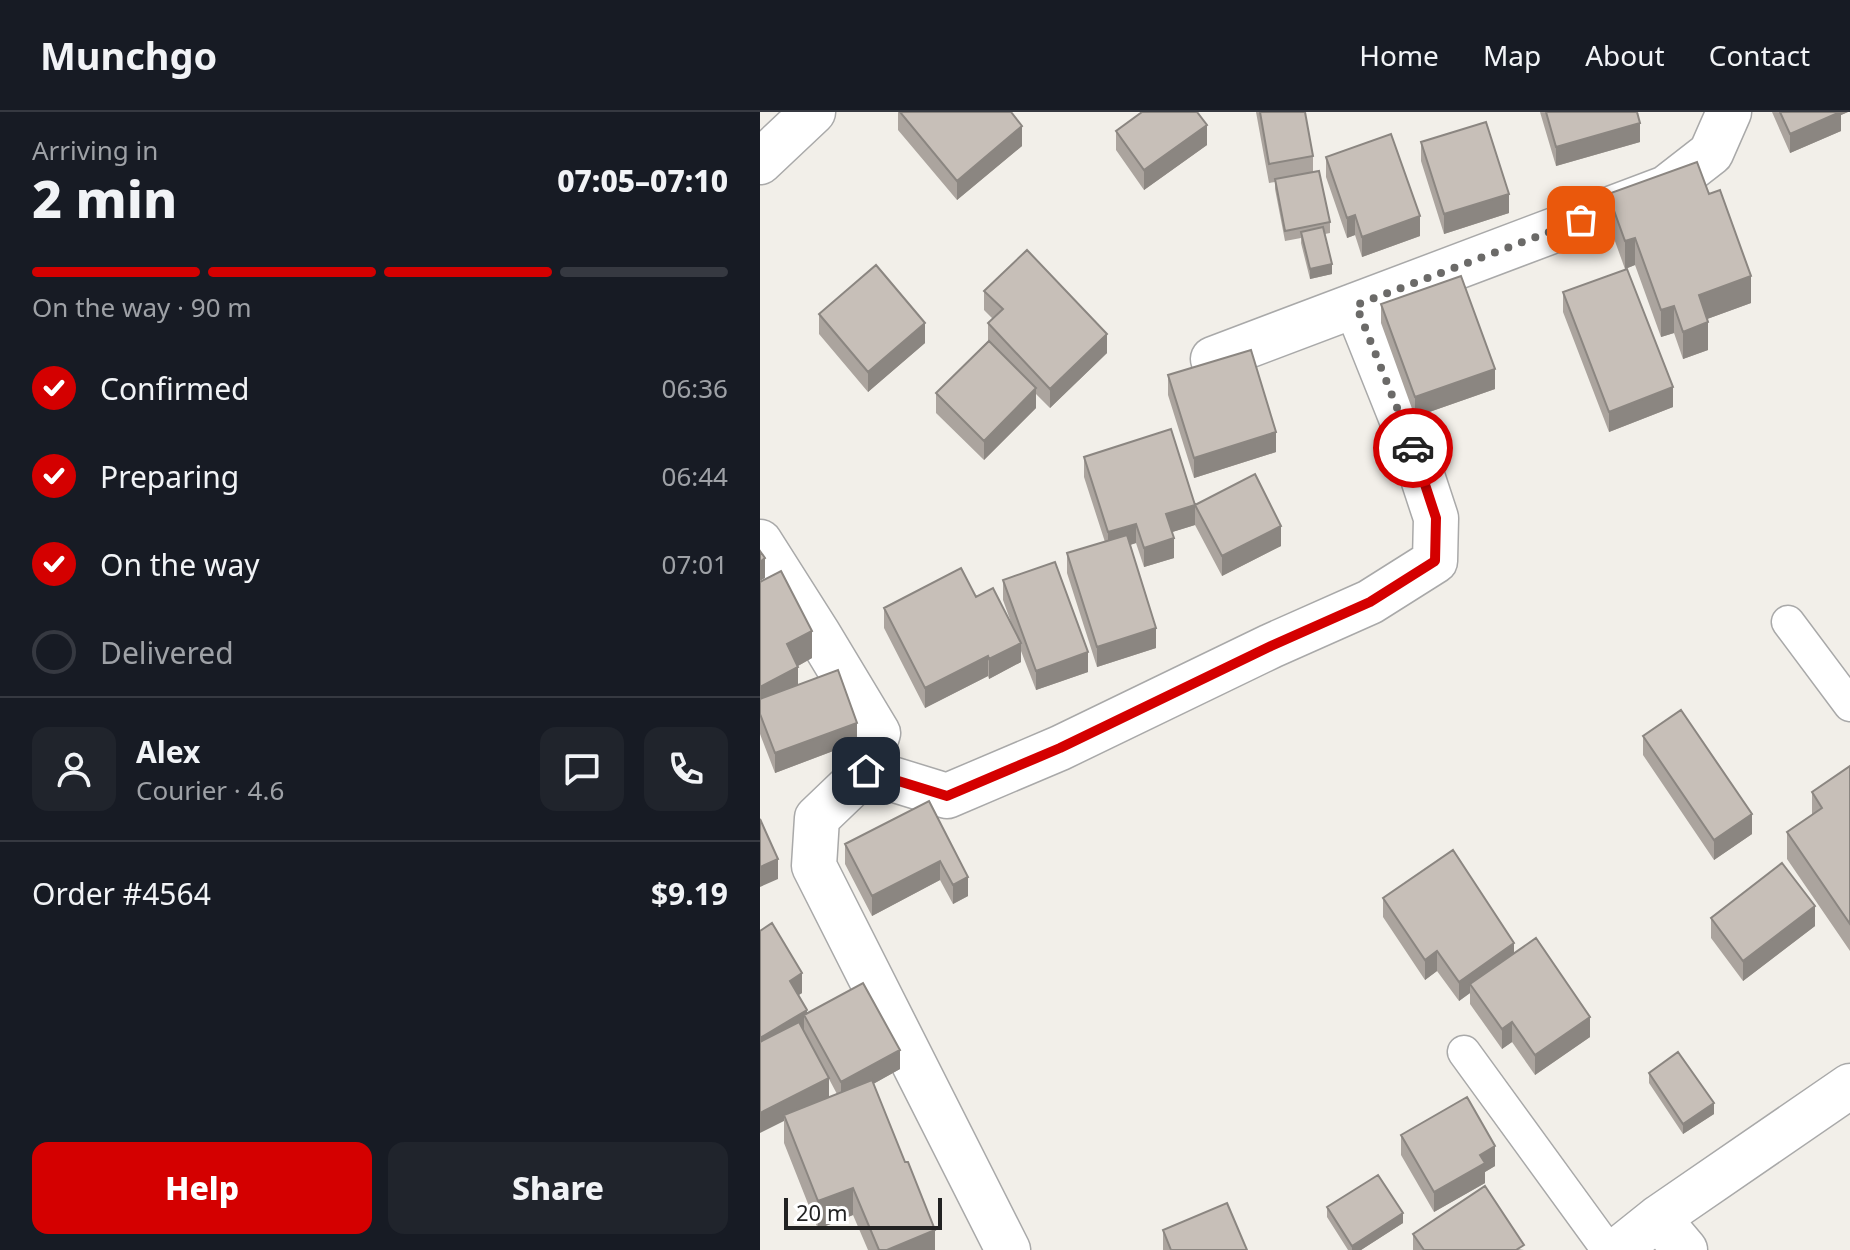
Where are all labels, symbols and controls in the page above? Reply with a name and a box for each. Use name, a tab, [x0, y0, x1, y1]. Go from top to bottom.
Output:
text: Munchgo	[40, 29, 217, 81]
text: Home	[1359, 36, 1439, 74]
text: Map	[1483, 36, 1541, 74]
text: About	[1585, 36, 1665, 74]
text: Contact	[1709, 36, 1810, 74]
text: Arriving in	[32, 132, 158, 168]
text: 07:05–07:10	[557, 160, 728, 201]
text: 2 min	[32, 162, 177, 233]
pin	[1547, 186, 1615, 254]
icon: bag	[1559, 198, 1603, 242]
text: On the way · 90 m	[32, 289, 252, 325]
icon: check	[32, 366, 76, 410]
text: Confirmed	[100, 368, 250, 409]
text: 06:36	[662, 370, 728, 406]
courier	[1373, 408, 1453, 488]
icon: car	[1391, 426, 1435, 470]
icon: check	[32, 454, 76, 498]
text: Preparing	[100, 456, 239, 497]
text: 06:44	[662, 458, 728, 494]
icon: check	[32, 542, 76, 586]
text: On the way	[100, 544, 260, 585]
text: 07:01	[662, 546, 728, 582]
text: Delivered	[100, 632, 234, 673]
button: person	[32, 727, 116, 811]
button: chat	[540, 727, 624, 811]
button: phone	[644, 727, 728, 811]
text: Alex	[136, 731, 200, 772]
pin	[832, 737, 900, 805]
icon: home	[844, 749, 888, 793]
text: Courier · 4.6	[136, 772, 284, 808]
text: Order #4564	[32, 873, 211, 914]
text: $9.19	[651, 873, 728, 914]
button: Help	[32, 1142, 372, 1234]
button: Share	[388, 1142, 728, 1234]
scale bar	[784, 1194, 942, 1230]
text: 20 m	[796, 1197, 847, 1227]

